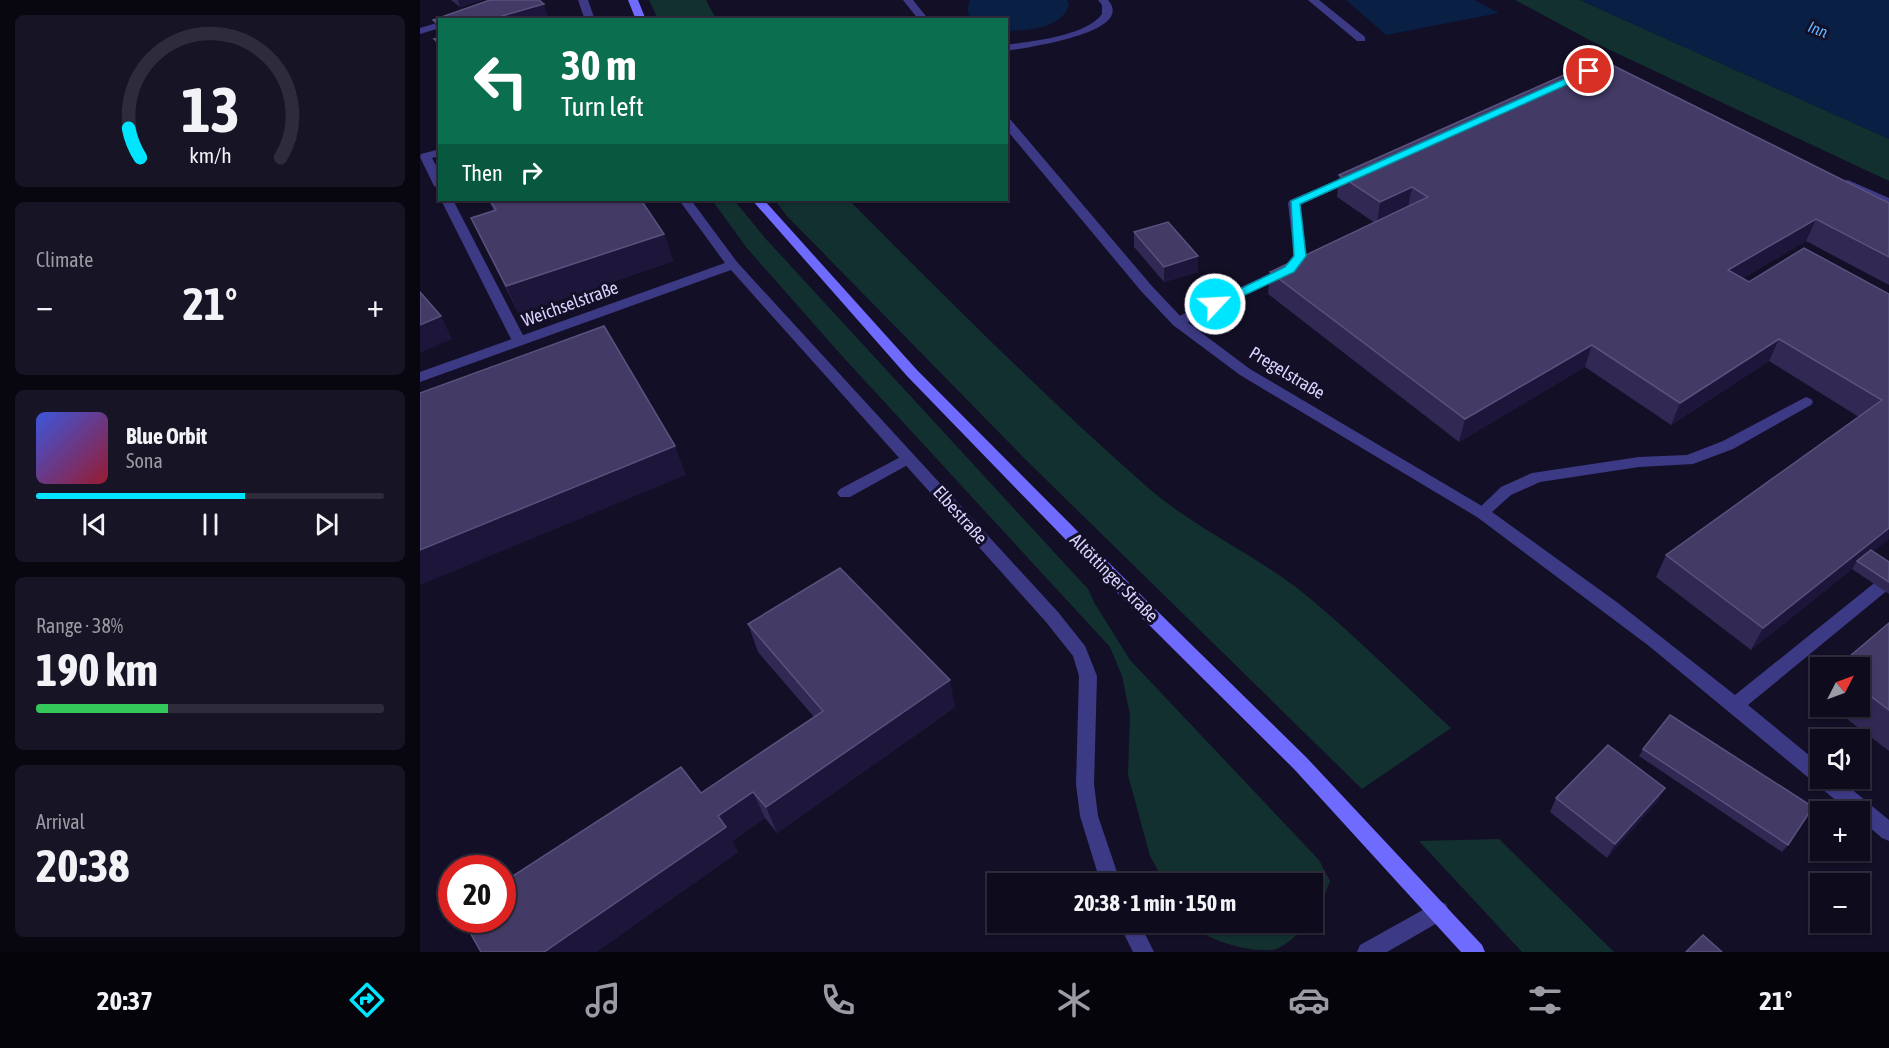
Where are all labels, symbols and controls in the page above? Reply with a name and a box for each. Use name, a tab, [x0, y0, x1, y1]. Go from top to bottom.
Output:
water label: Inn	[1806, 17, 1831, 41]
text: 30 m	[561, 41, 636, 89]
icon: left	[462, 42, 540, 120]
pin	[1563, 45, 1614, 96]
icon: arrive	[1572, 54, 1605, 87]
text: 13	[181, 74, 239, 145]
text: Turn left	[561, 91, 644, 122]
text: km/h	[189, 144, 231, 169]
icon: right	[515, 156, 548, 189]
text: Then	[462, 160, 503, 186]
text: Climate	[36, 248, 93, 271]
position arrow	[1183, 272, 1247, 336]
street label: Weichselstraße	[519, 276, 621, 331]
text: 21°	[183, 278, 237, 330]
text: −	[36, 286, 53, 324]
text: +	[367, 286, 384, 324]
street label: Pregelstraße	[1246, 342, 1329, 403]
text: Blue Orbit	[126, 423, 207, 449]
text: Sona	[126, 449, 163, 472]
street label: Elbestraße	[929, 481, 992, 548]
icon: previous	[78, 508, 111, 541]
icon: pause	[194, 508, 227, 541]
icon: next	[310, 508, 343, 541]
street label: Altöttinger Straße	[1066, 529, 1163, 626]
text: Range · 38%	[36, 614, 123, 637]
text: 190 km	[36, 644, 158, 696]
north arrow	[1810, 657, 1870, 717]
map controls	[1810, 657, 1870, 933]
button: sound	[1810, 729, 1870, 789]
button: +	[1810, 801, 1870, 861]
text: Arrival	[36, 810, 85, 833]
text: 20:38	[36, 840, 130, 892]
speed limit sign: 20	[438, 855, 516, 933]
button: −	[1810, 873, 1870, 933]
text: 20:38 · 1 min · 150 m	[1074, 890, 1236, 916]
icon: directions	[346, 979, 388, 1021]
icon: music	[582, 979, 624, 1021]
icon: phone	[817, 979, 859, 1021]
icon: climate	[1053, 979, 1095, 1021]
icon: car	[1288, 979, 1330, 1021]
icon: filters	[1524, 979, 1566, 1021]
text: 20:37	[97, 985, 153, 1016]
text: 21°	[1759, 985, 1792, 1016]

